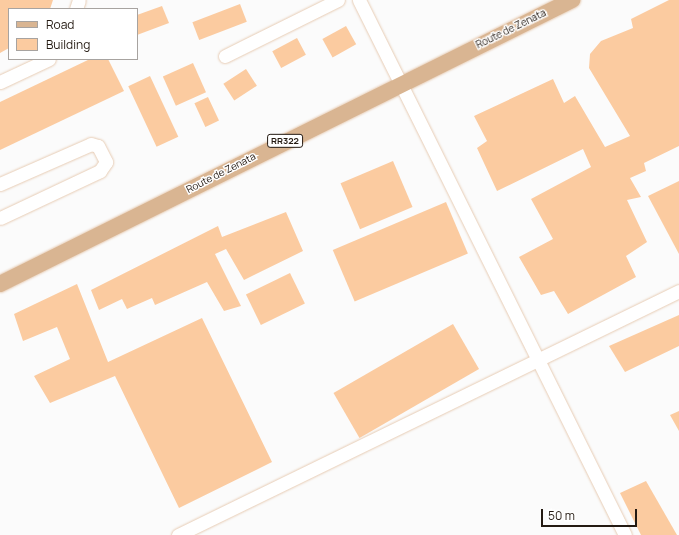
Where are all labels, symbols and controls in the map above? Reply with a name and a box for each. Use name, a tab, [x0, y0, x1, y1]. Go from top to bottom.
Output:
street label: Route de Zenata	[474, 7, 548, 51]
legend	[8, 8, 138, 60]
text: Road	[46, 16, 74, 33]
text: Building	[46, 36, 90, 53]
road number: RR322	[267, 134, 303, 148]
street label: Route de Zenata	[184, 150, 258, 196]
scale bar	[543, 501, 639, 527]
text: 50 m	[548, 507, 575, 524]

